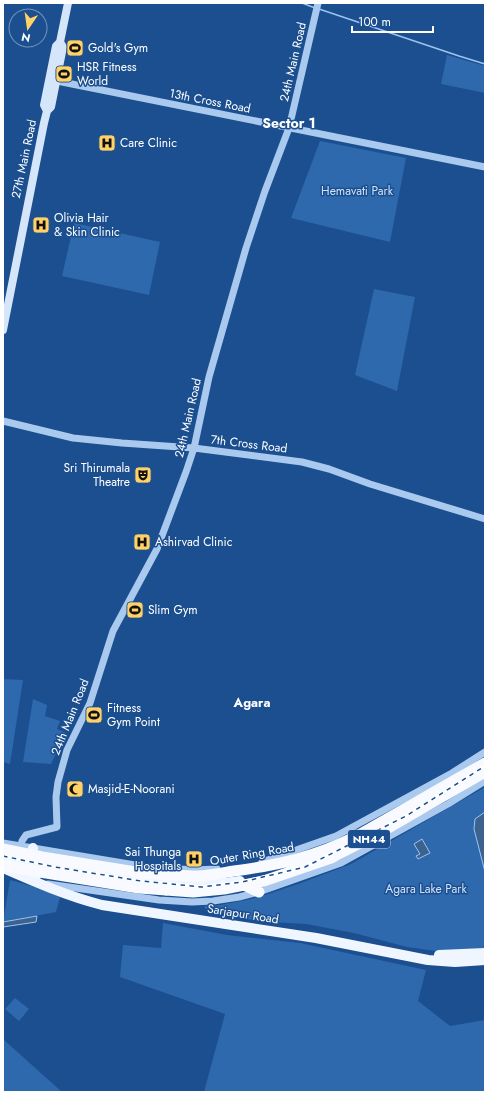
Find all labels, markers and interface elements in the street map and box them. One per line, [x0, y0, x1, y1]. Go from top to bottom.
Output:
north arrow [8, 8, 48, 48]
scale bar [352, 8, 433, 34]
text: 100 m [358, 13, 391, 31]
street label: 24th Main Road [275, 21, 311, 103]
text: N [20, 29, 32, 47]
sports icon: Gold's Gym [65, 38, 85, 58]
place label: Gold's Gym [88, 39, 148, 57]
place label: HSR Fitness World [77, 58, 137, 90]
sports icon: HSR Fitness World [54, 64, 74, 84]
street label: 13th Cross Road [168, 84, 252, 118]
district label: Sector 1 [262, 113, 316, 133]
street label: 27th Main Road [7, 118, 41, 200]
hospital icon: Care Clinic [97, 133, 117, 153]
place label: Care Clinic [120, 134, 177, 152]
park label: Hemavati Park [321, 182, 394, 200]
place label: Olivia Hair & Skin Clinic [54, 209, 120, 241]
hospital icon: Olivia Hair & Skin Clinic [31, 215, 51, 235]
street label: 24th Main Road [170, 377, 206, 459]
street label: 7th Cross Road [210, 430, 288, 458]
place label: Sri Thirumala Theatre [64, 459, 130, 491]
theatre icon: Sri Thirumala Theatre [133, 465, 153, 485]
hospital icon: Ashirvad Clinic [132, 532, 152, 552]
place label: Ashirvad Clinic [155, 533, 233, 551]
sports icon: Slim Gym [125, 600, 145, 620]
place label: Slim Gym [148, 601, 198, 619]
street label: 24th Main Road [46, 676, 94, 758]
district label: Agara [233, 693, 270, 712]
place label: Fitness Gym Point [107, 699, 160, 731]
sports icon: Fitness Gym Point [84, 705, 104, 725]
mosque icon: Masjid-E-Noorani [65, 779, 85, 799]
place label: Masjid-E-Noorani [88, 780, 175, 798]
road number: NH44 [348, 830, 390, 848]
street label: Outer Ring Road [209, 838, 295, 870]
place label: Sai Thunga Hospitals [125, 843, 181, 875]
hospital icon: Sai Thunga Hospitals [184, 849, 204, 869]
park label: Agara Lake Park [385, 880, 467, 898]
street label: Sarjapur Road [206, 899, 280, 929]

